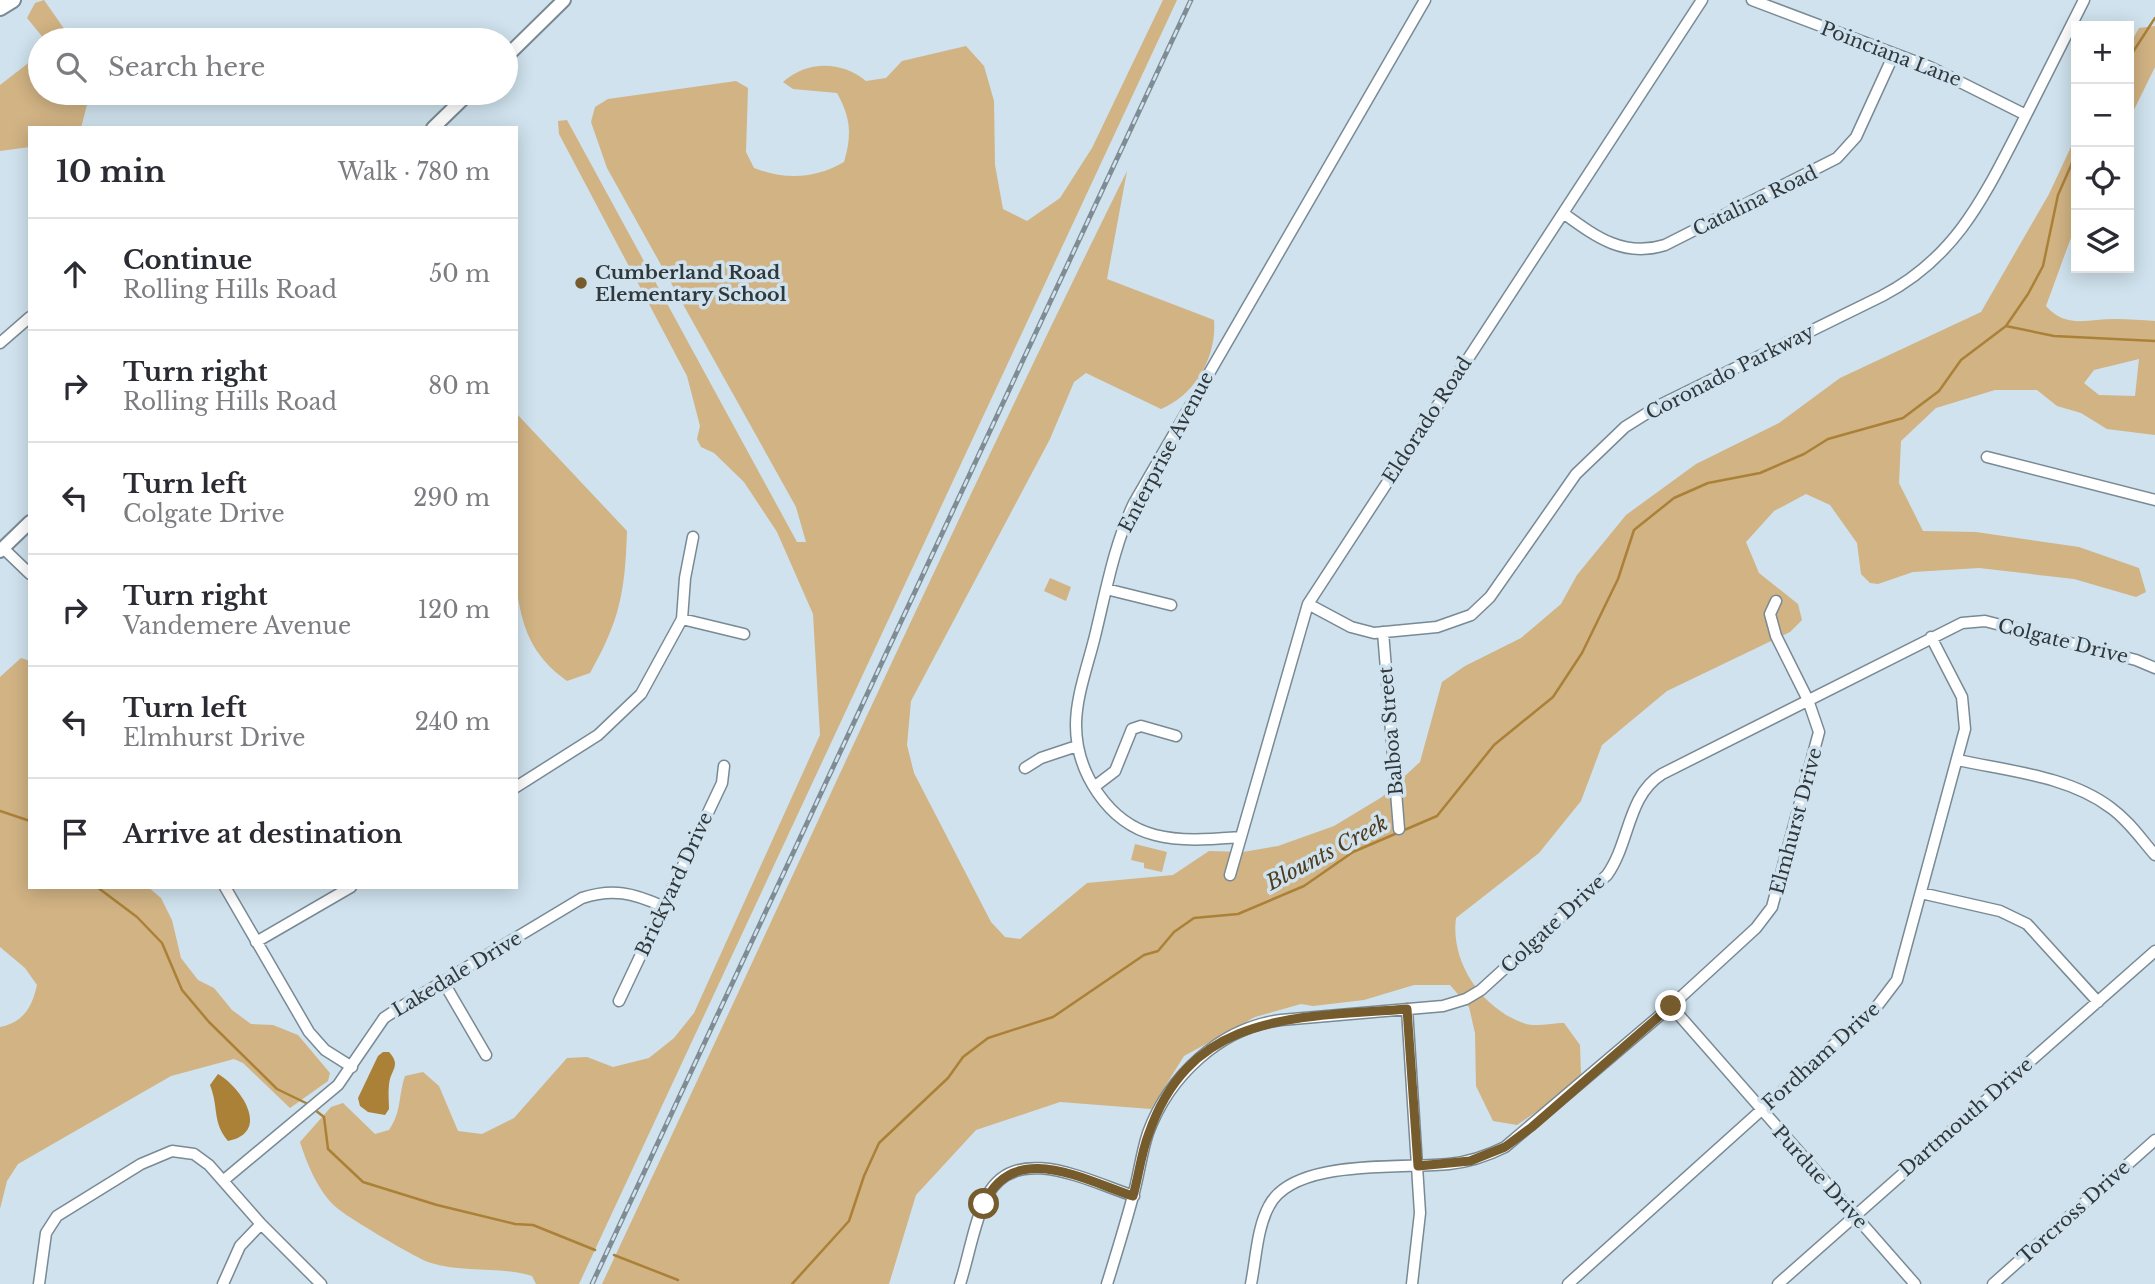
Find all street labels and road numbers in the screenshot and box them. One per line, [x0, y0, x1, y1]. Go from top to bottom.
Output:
street label: Poinciana Lane [1817, 17, 1965, 91]
street label: Catalina Road [1689, 161, 1821, 241]
street label: Coronado Parkway [1642, 320, 1818, 424]
street label: Eldorado Road [1378, 352, 1477, 488]
street label: Enterprise Avenue [1114, 368, 1218, 536]
street label: Colgate Drive [1995, 614, 2131, 668]
street label: Balboa Street [1374, 665, 1408, 796]
street label: Elmhurst Drive [1765, 745, 1827, 897]
street label: Brickyard Drive [631, 808, 717, 960]
street label: Colgate Drive [1496, 870, 1610, 978]
street label: Lakedale Drive [388, 926, 526, 1022]
street label: Fordham Drive [1758, 997, 1884, 1115]
street label: Dartmouth Drive [1895, 1053, 2037, 1181]
street label: Purdue Drive [1768, 1121, 1872, 1233]
street label: Torcross Drive [2013, 1156, 2135, 1268]

